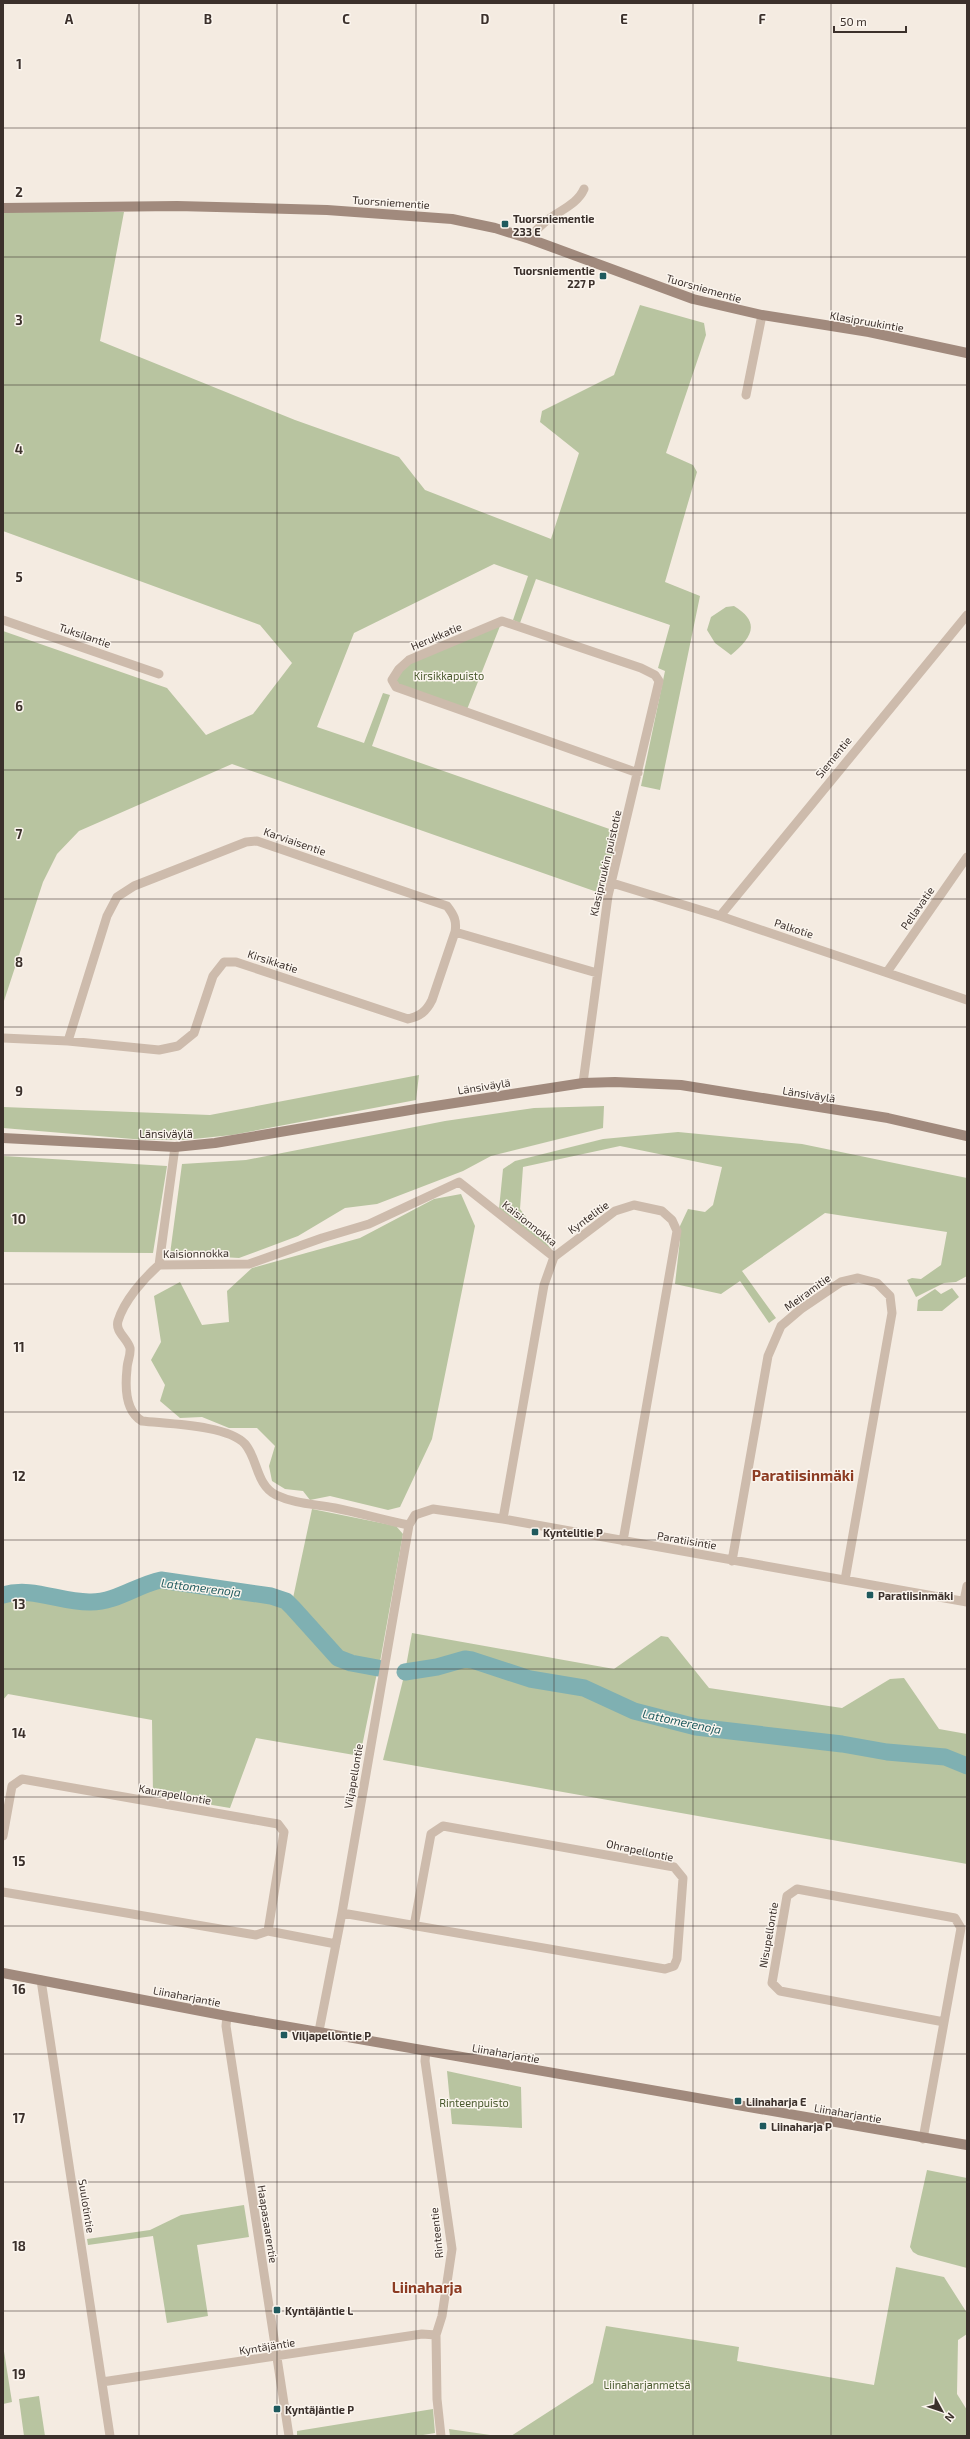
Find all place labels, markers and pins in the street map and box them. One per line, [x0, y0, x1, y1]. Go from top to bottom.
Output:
place label: Tuorsniementie 233 E [513, 212, 594, 238]
marker: Tuorsniementie 233 E [500, 219, 510, 229]
place label: Tuorsniementie 227 P [514, 264, 595, 290]
marker: Tuorsniementie 227 P [598, 271, 608, 281]
place label: Kyntelitie P [543, 1526, 603, 1540]
marker: Kyntelitie P [530, 1527, 540, 1537]
place label: Paratiisinmäki [878, 1589, 953, 1602]
marker: Paratiisinmäki [865, 1590, 875, 1600]
place label: Viljapellontie P [292, 2029, 371, 2043]
marker: Viljapellontie P [279, 2030, 289, 2040]
place label: Liinaharja E [746, 2095, 806, 2109]
marker: Liinaharja E [733, 2096, 743, 2106]
place label: Liinaharja P [771, 2120, 832, 2134]
marker: Liinaharja P [758, 2121, 768, 2131]
place label: Kyntäjäntie L [285, 2304, 353, 2318]
marker: Kyntäjäntie L [272, 2305, 282, 2315]
place label: Kyntäjäntie P [285, 2403, 354, 2417]
marker: Kyntäjäntie P [272, 2404, 282, 2414]

